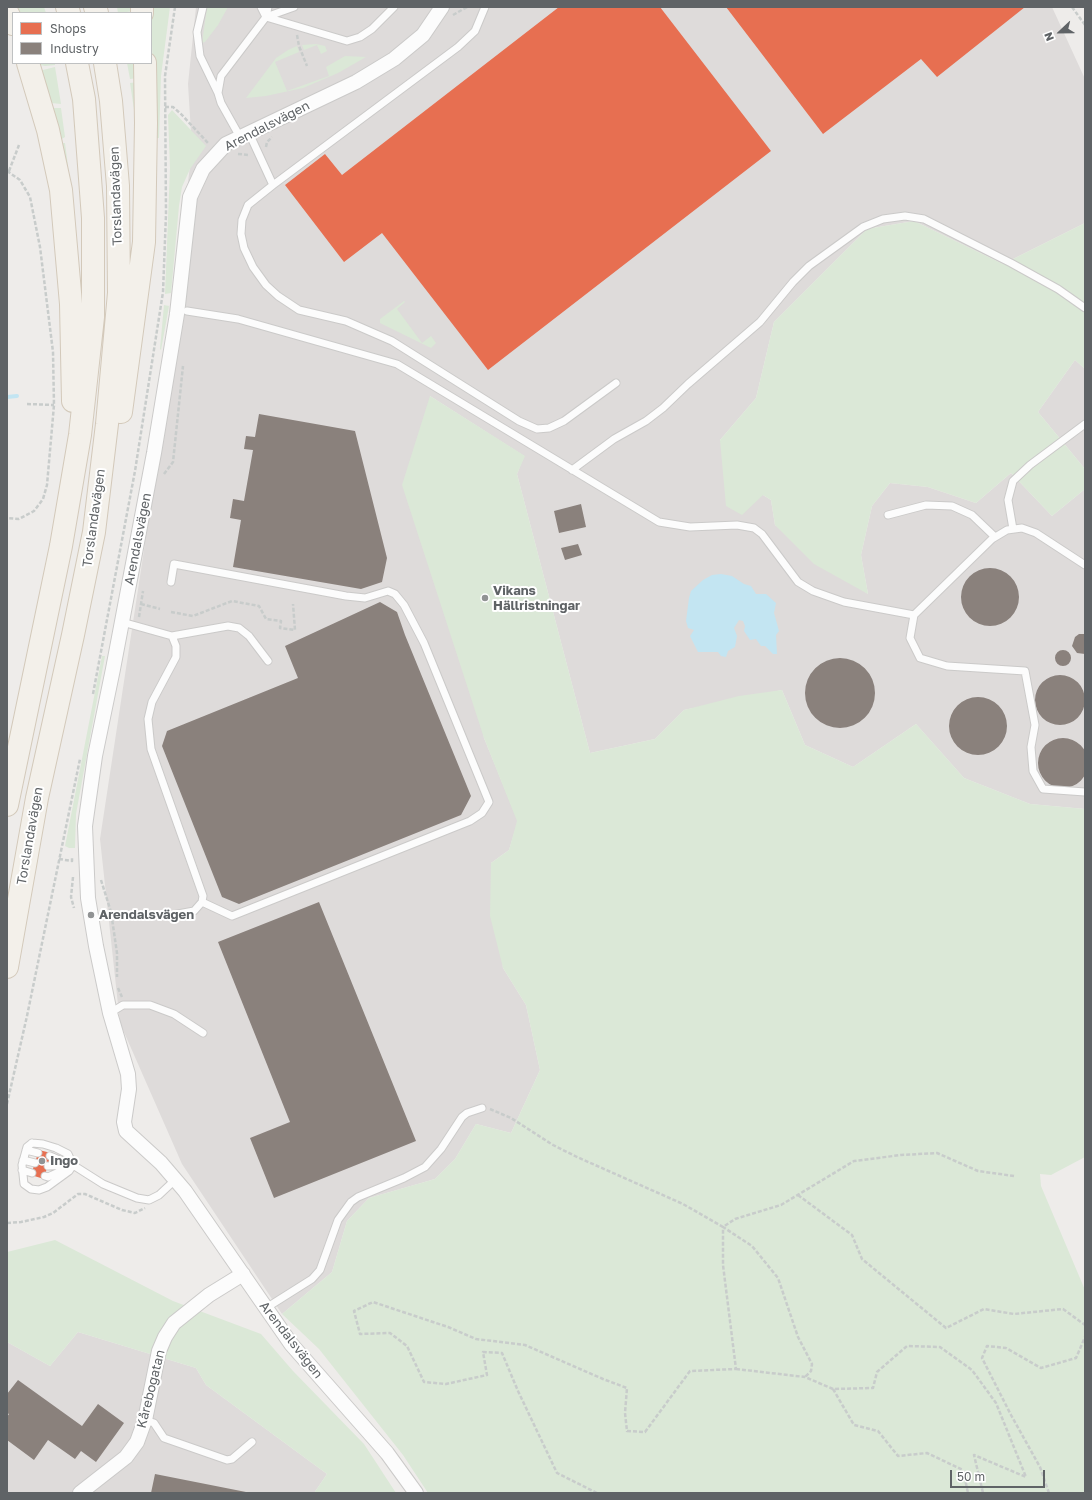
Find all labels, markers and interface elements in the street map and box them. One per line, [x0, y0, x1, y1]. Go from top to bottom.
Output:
legend [12, 12, 152, 64]
north arrow [1040, 12, 1080, 52]
text: Shops [50, 21, 86, 36]
text: N [1041, 30, 1056, 43]
text: Industry [50, 41, 99, 56]
street label: Arendalsvägen [222, 98, 312, 154]
street label: Torslandavägen [106, 146, 126, 246]
street label: Torslandavägen [79, 468, 109, 568]
street label: Arendalsvägen [121, 492, 155, 586]
place label: Vikans Hällristningar [493, 583, 580, 614]
marker: Vikans Hällristningar [480, 593, 490, 603]
street label: Torslandavägen [14, 786, 46, 886]
place label: Arendalsvägen [99, 907, 194, 923]
marker: Arendalsvägen [86, 910, 96, 920]
place label: Ingo [50, 1153, 78, 1169]
marker: Ingo [37, 1156, 47, 1166]
street label: Arendalsvägen [256, 1298, 326, 1382]
street label: Kårebogatan [134, 1348, 168, 1430]
scale bar [952, 1462, 1047, 1488]
text: 50 m [957, 1469, 985, 1484]

